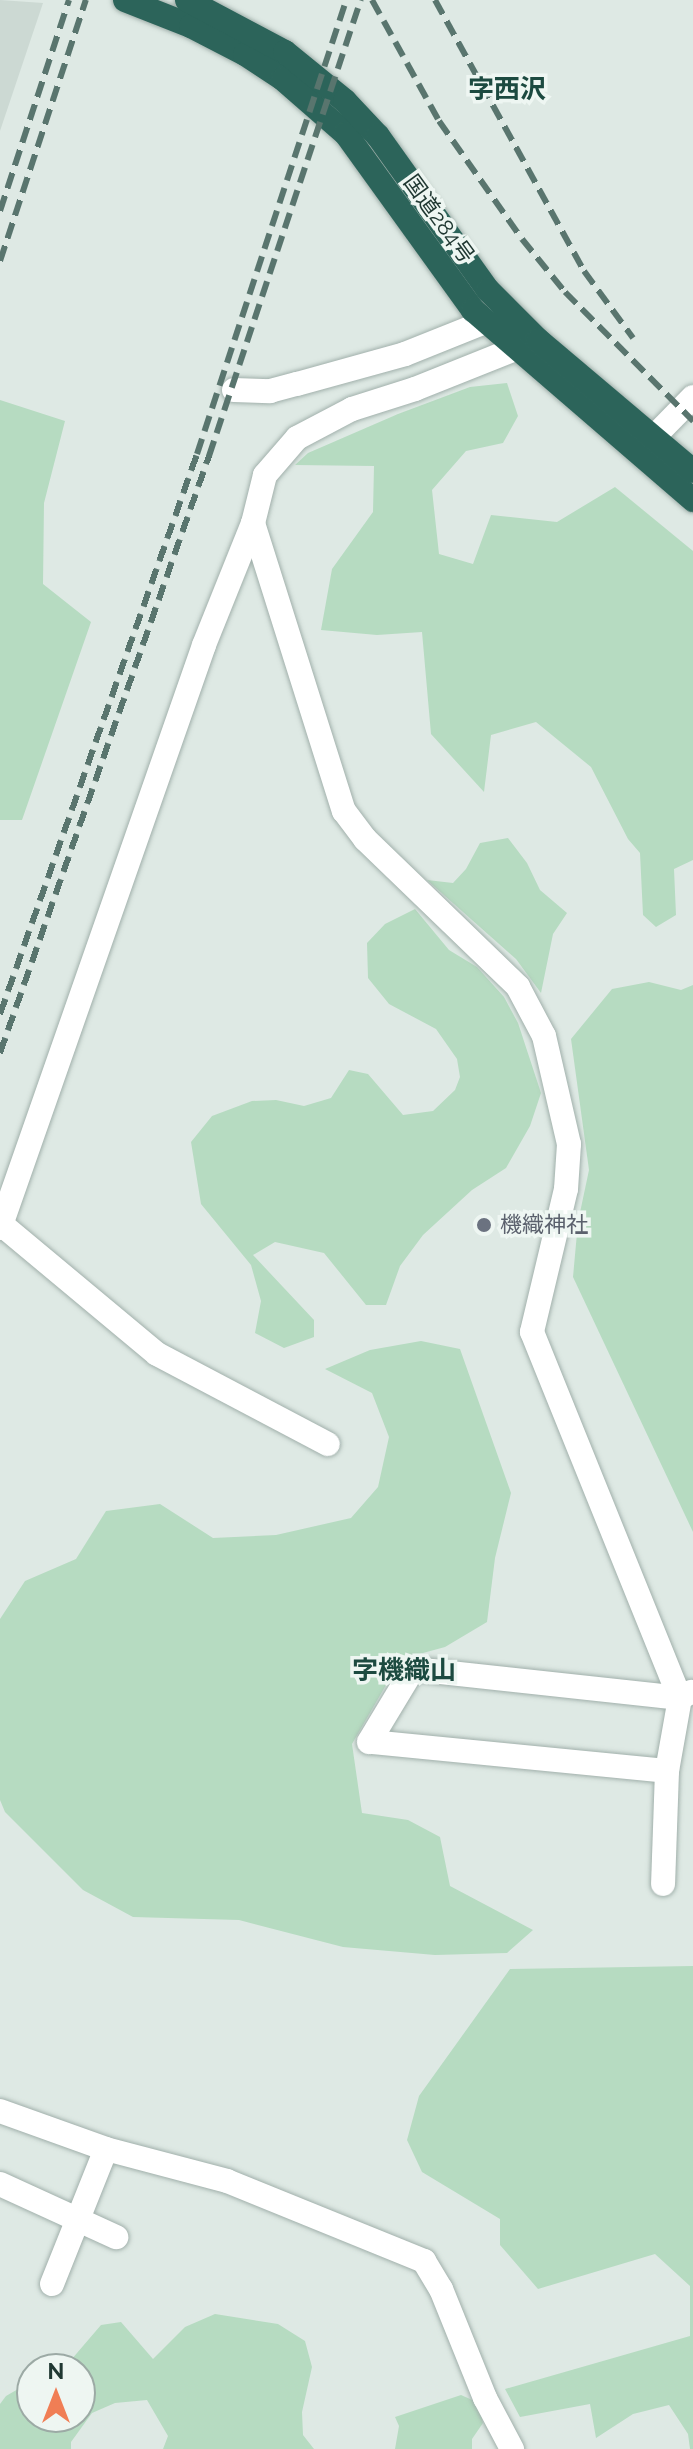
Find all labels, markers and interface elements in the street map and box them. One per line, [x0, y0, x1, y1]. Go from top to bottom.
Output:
district label: 字西沢 [468, 74, 546, 106]
street label: 国道284号 [398, 170, 480, 268]
place label: 機織神社 [500, 1212, 588, 1238]
marker: 機織神社 [475, 1216, 493, 1234]
district label: 字機織山 [352, 1655, 456, 1687]
north arrow [16, 2353, 96, 2433]
text: N [48, 2358, 64, 2384]

